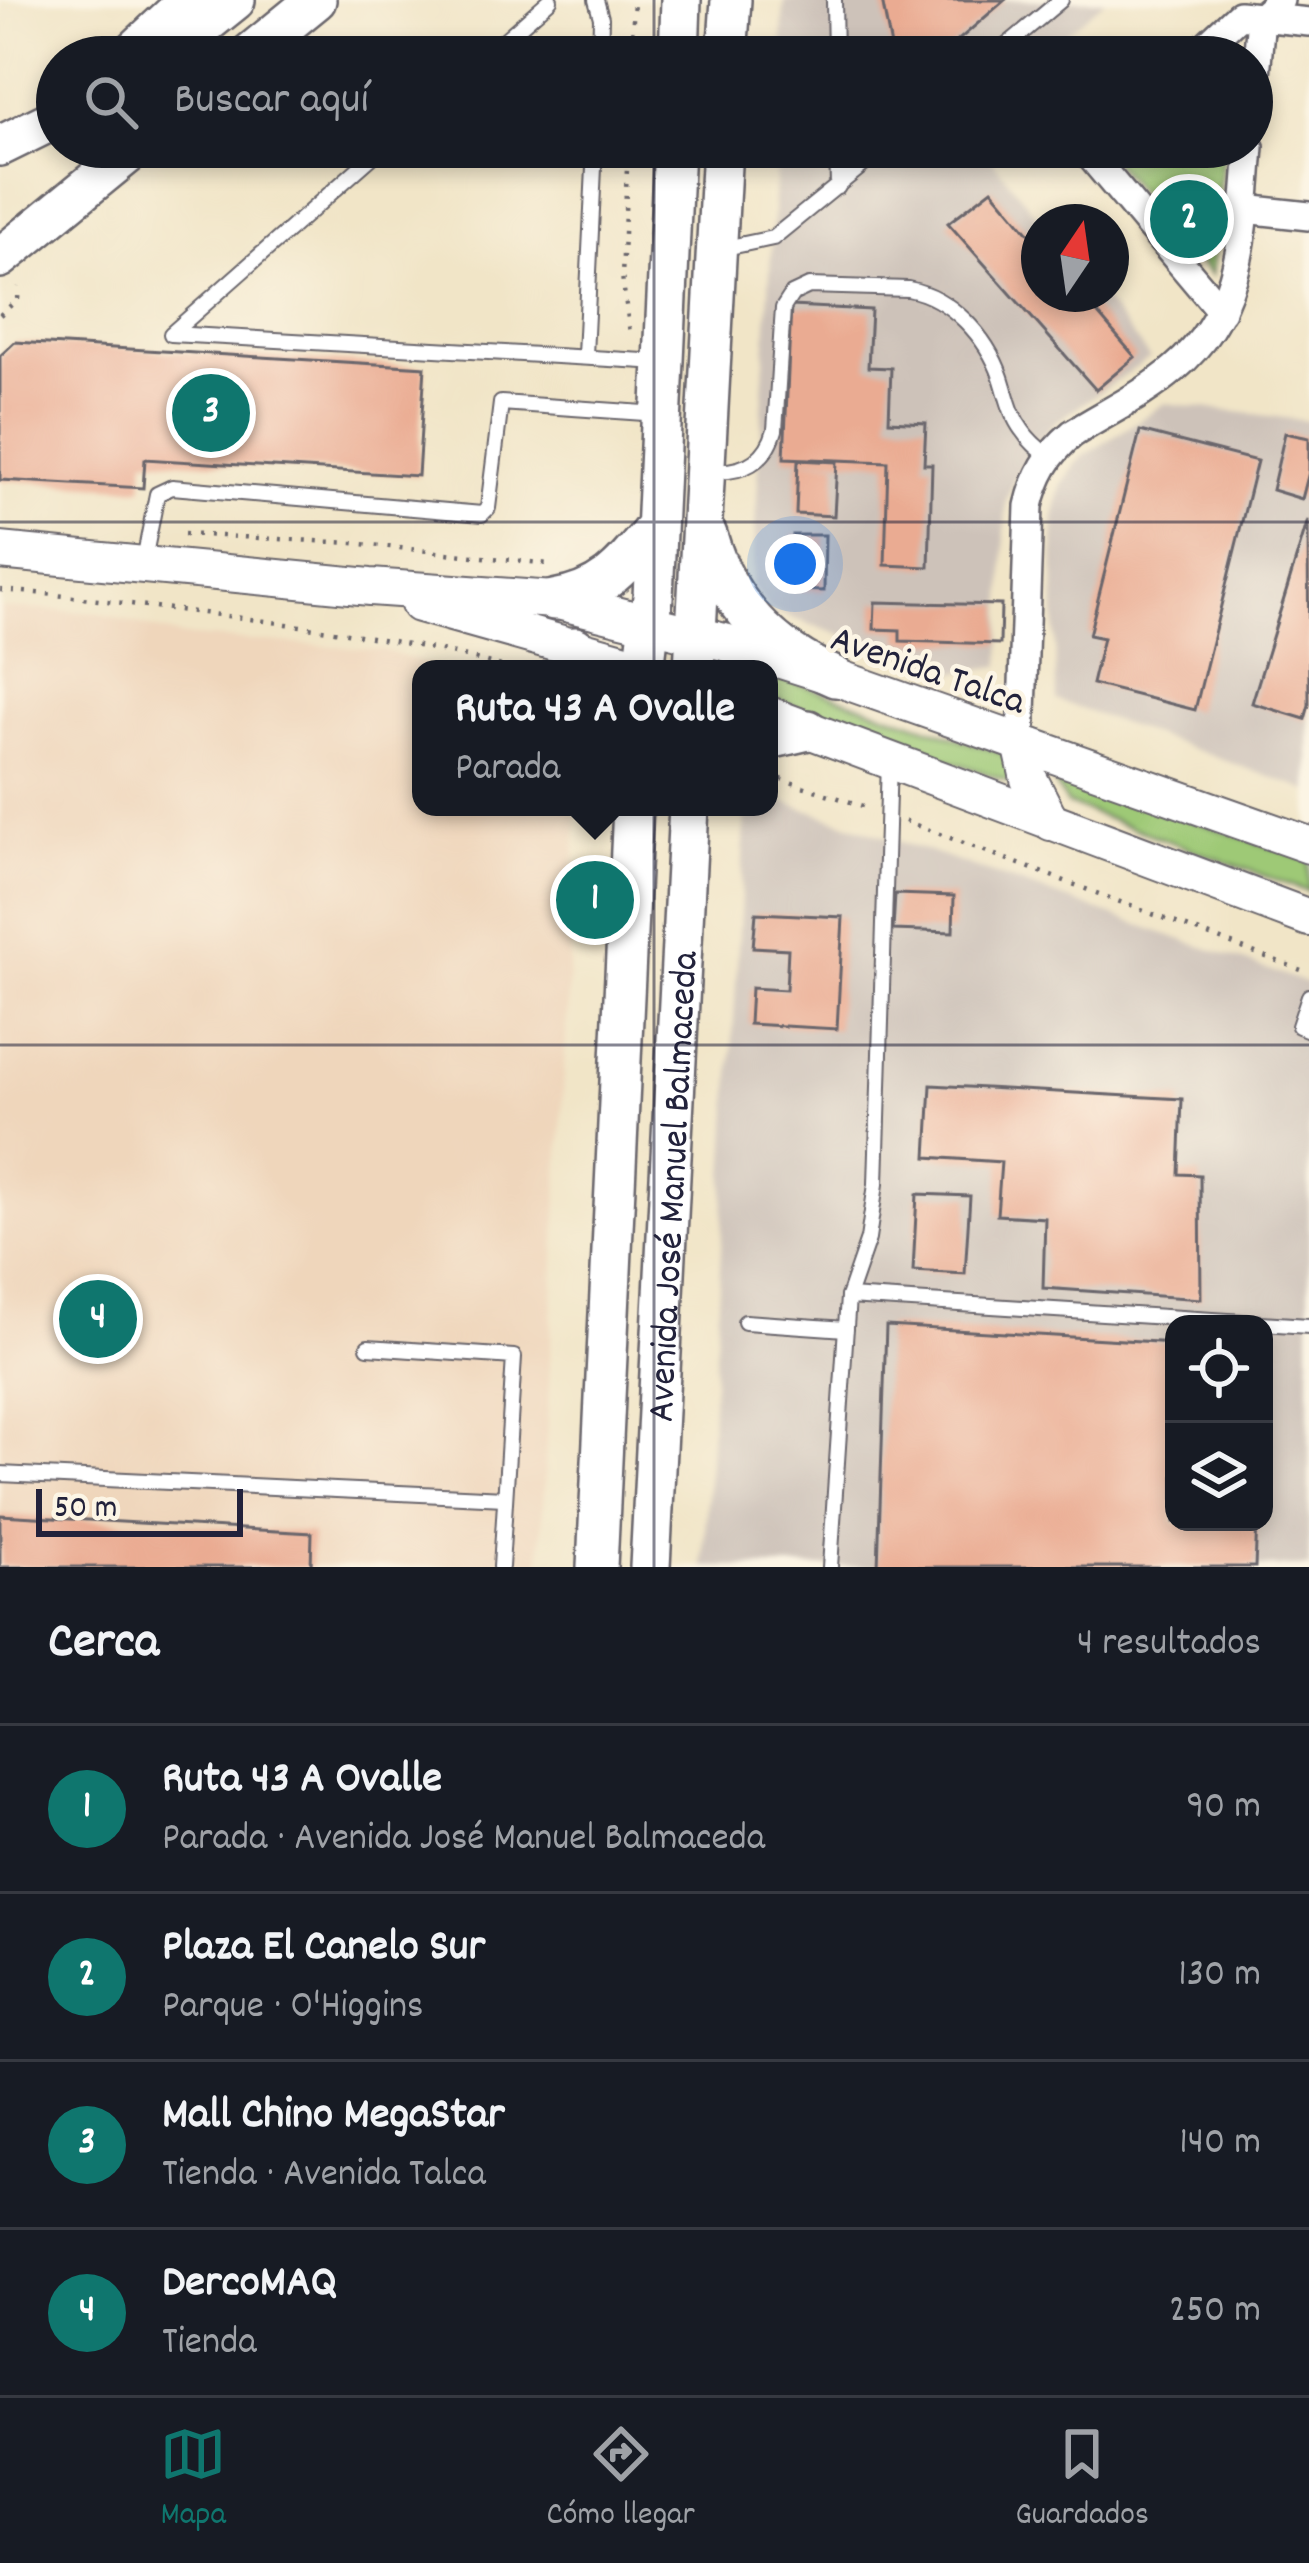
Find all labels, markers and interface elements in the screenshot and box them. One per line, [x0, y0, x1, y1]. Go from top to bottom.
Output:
search box [36, 36, 1273, 168]
icon: search [78, 69, 144, 135]
text: Buscar aquí [174, 70, 369, 134]
pin: 2 [1150, 174, 1228, 264]
north arrow [1021, 204, 1129, 312]
pin: 3 [172, 368, 250, 458]
your location [765, 534, 825, 594]
street label: Avenida Talca [822, 614, 1032, 732]
popup [412, 660, 778, 816]
text: Ruta 43 A Ovalle [455, 679, 735, 743]
text: Parada [455, 743, 560, 798]
pin: 1 [556, 855, 634, 945]
street label: Avenida José Manuel Balmaceda [636, 949, 716, 1424]
pin: 4 [59, 1274, 137, 1364]
map controls [1165, 1315, 1273, 1531]
button: locate [1165, 1315, 1273, 1423]
button: layers [1165, 1423, 1273, 1531]
scale bar [36, 1483, 243, 1536]
text: 50 m [54, 1486, 118, 1533]
text: Cerca [48, 1609, 159, 1681]
text: 4 resultados [1077, 1618, 1261, 1673]
text: Ruta 43 A Ovalle [162, 1749, 442, 1813]
text: 1 [83, 1781, 91, 1836]
text: 90 m [1186, 1781, 1261, 1836]
text: Parada · Avenida José Manuel Balmaceda [162, 1813, 765, 1868]
text: Plaza El Canelo Sur [162, 1917, 485, 1981]
text: 2 [78, 1949, 96, 2004]
text: 130 m [1178, 1949, 1261, 2004]
text: Parque · O'Higgins [162, 1981, 424, 2036]
text: Mall Chino MegaStar [162, 2085, 505, 2149]
text: 3 [78, 2117, 96, 2172]
text: 140 m [1179, 2117, 1261, 2172]
text: Tienda · Avenida Talca [162, 2149, 486, 2204]
text: DercoMAQ [162, 2253, 337, 2317]
text: 4 [79, 2285, 95, 2340]
text: 250 m [1169, 2285, 1261, 2340]
text: Tienda [162, 2317, 257, 2372]
tab: Mapa [160, 2421, 226, 2540]
tab: Cómo llegar [547, 2421, 695, 2540]
tab: Guardados [1015, 2421, 1149, 2540]

